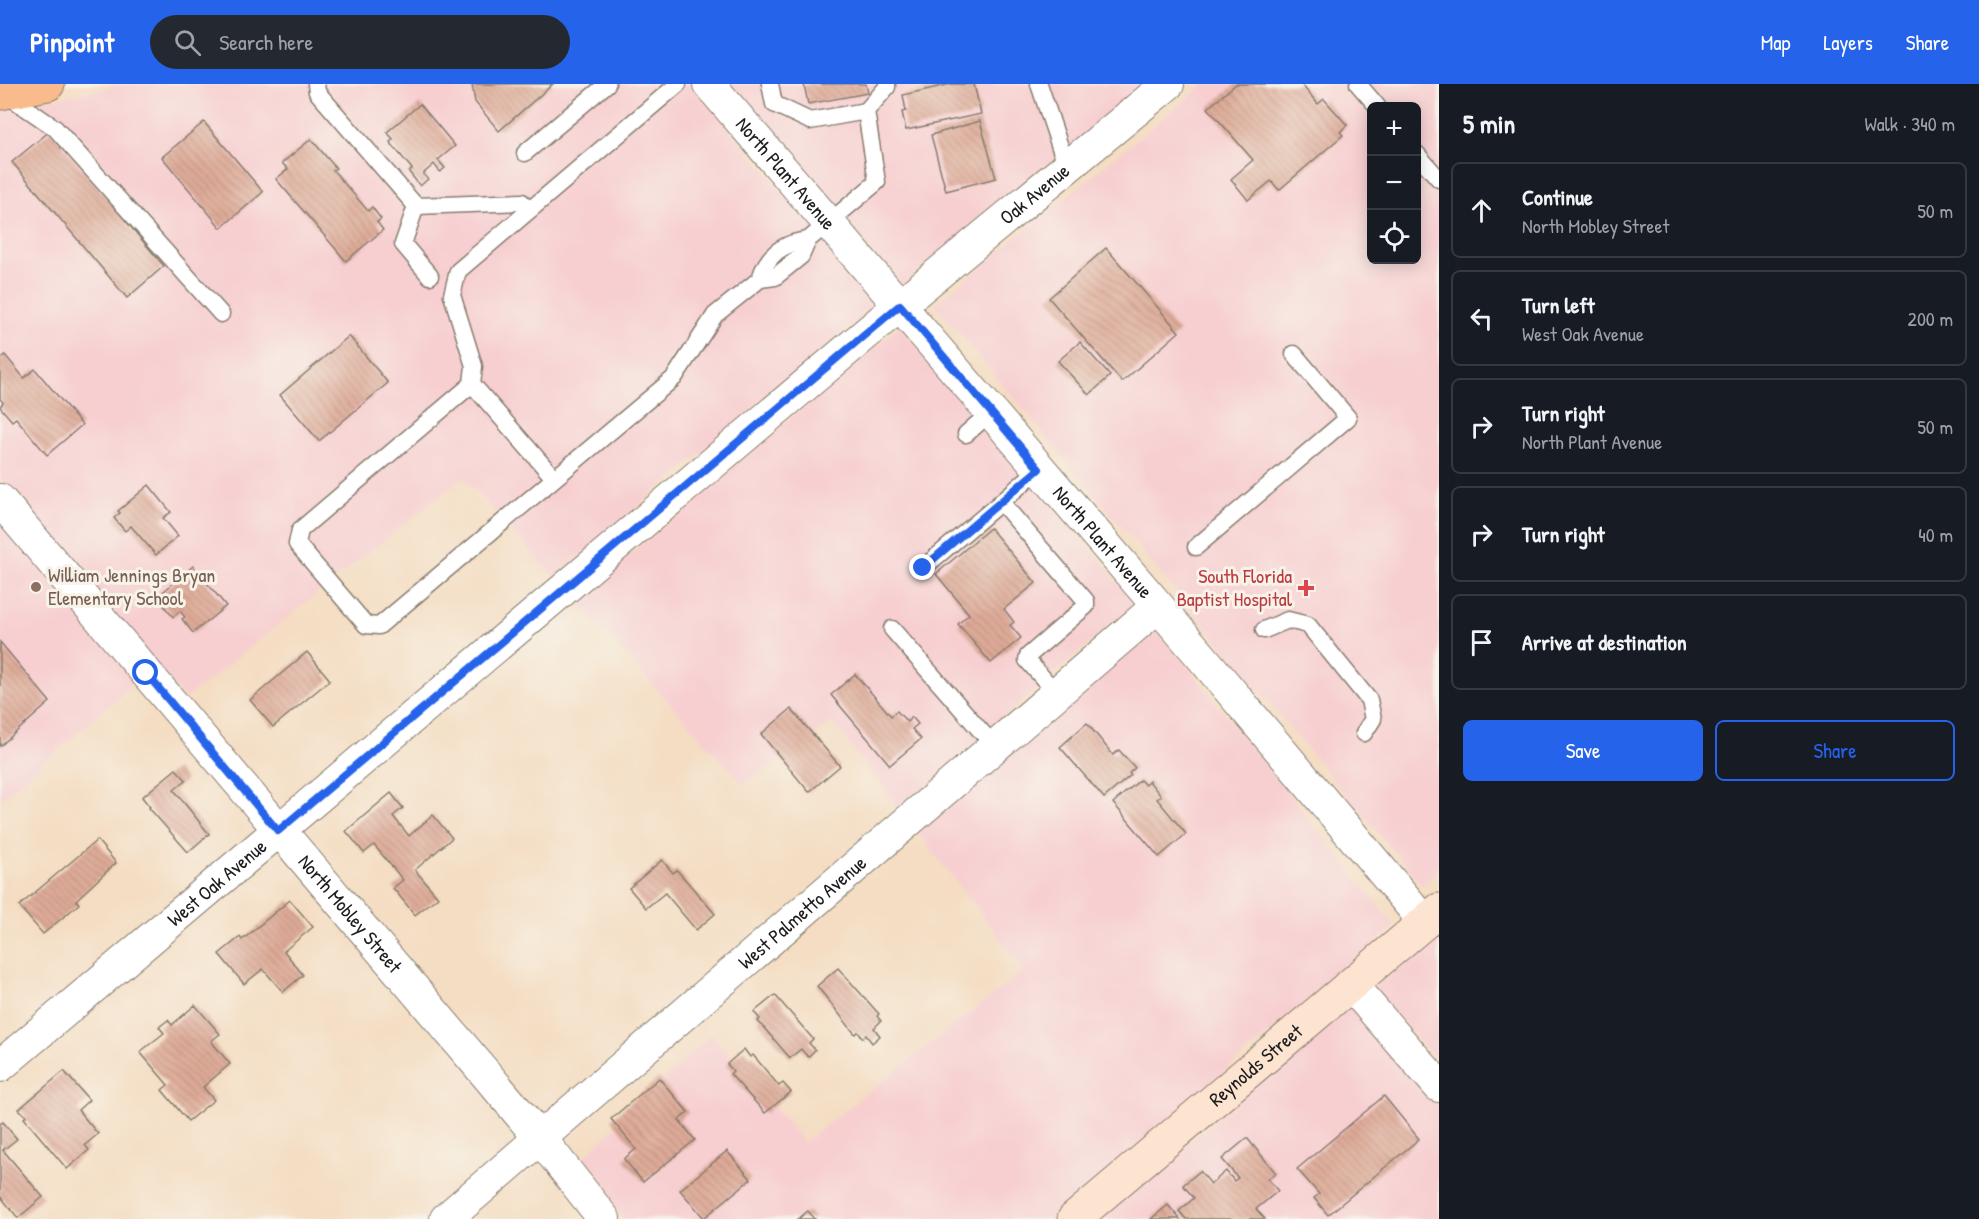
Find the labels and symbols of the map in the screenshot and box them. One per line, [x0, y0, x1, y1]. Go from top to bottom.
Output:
street label: North Plant Avenue [730, 111, 842, 235]
street label: Oak Avenue [994, 157, 1075, 230]
street label: North Plant Avenue [1047, 480, 1159, 604]
route end [909, 554, 935, 580]
place label: William Jennings Bryan Elementary School [48, 561, 215, 611]
place label: South Florida Baptist Hospital [1177, 562, 1293, 612]
marker: South Florida Baptist Hospital [1297, 579, 1315, 597]
marker: William Jennings Bryan Elementary School [29, 580, 43, 594]
route start [132, 659, 158, 685]
street label: West Oak Avenue [161, 832, 272, 932]
street label: North Mobley Street [293, 848, 409, 979]
street label: West Palmetto Avenue [732, 849, 872, 975]
street label: Reynolds Street [1203, 1017, 1309, 1112]

